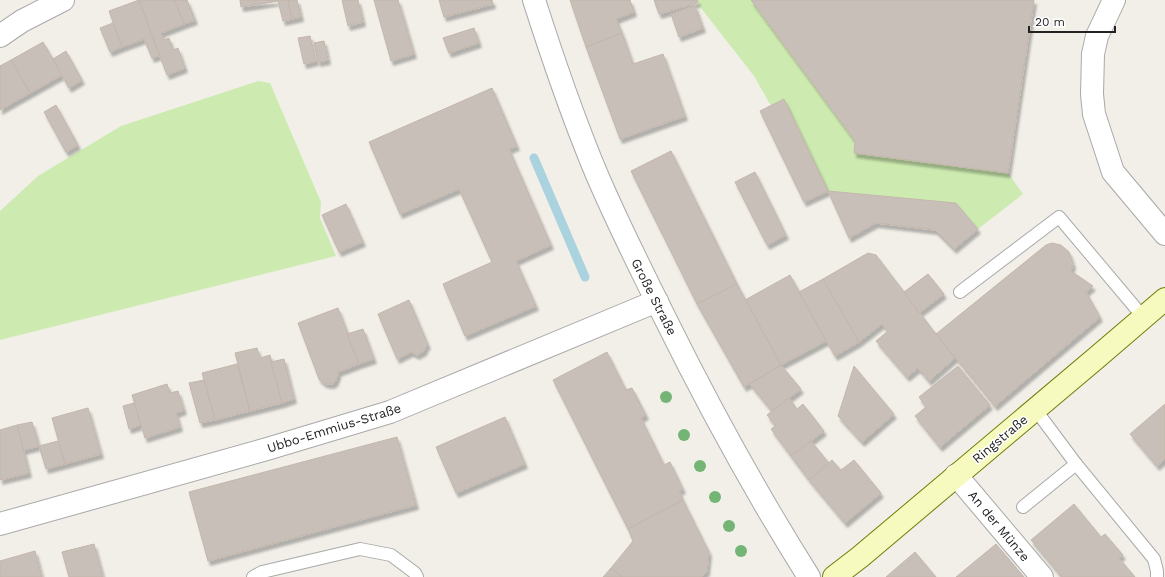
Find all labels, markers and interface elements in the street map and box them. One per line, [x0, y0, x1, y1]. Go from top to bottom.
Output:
scale bar [1029, 8, 1115, 34]
text: 20 m [1035, 15, 1065, 29]
street label: Große Straße [628, 256, 680, 338]
street label: Ubbo-Emmius-Straße [265, 400, 403, 456]
street label: Ringstraße [969, 412, 1031, 466]
street label: An der Münze [965, 488, 1033, 564]

